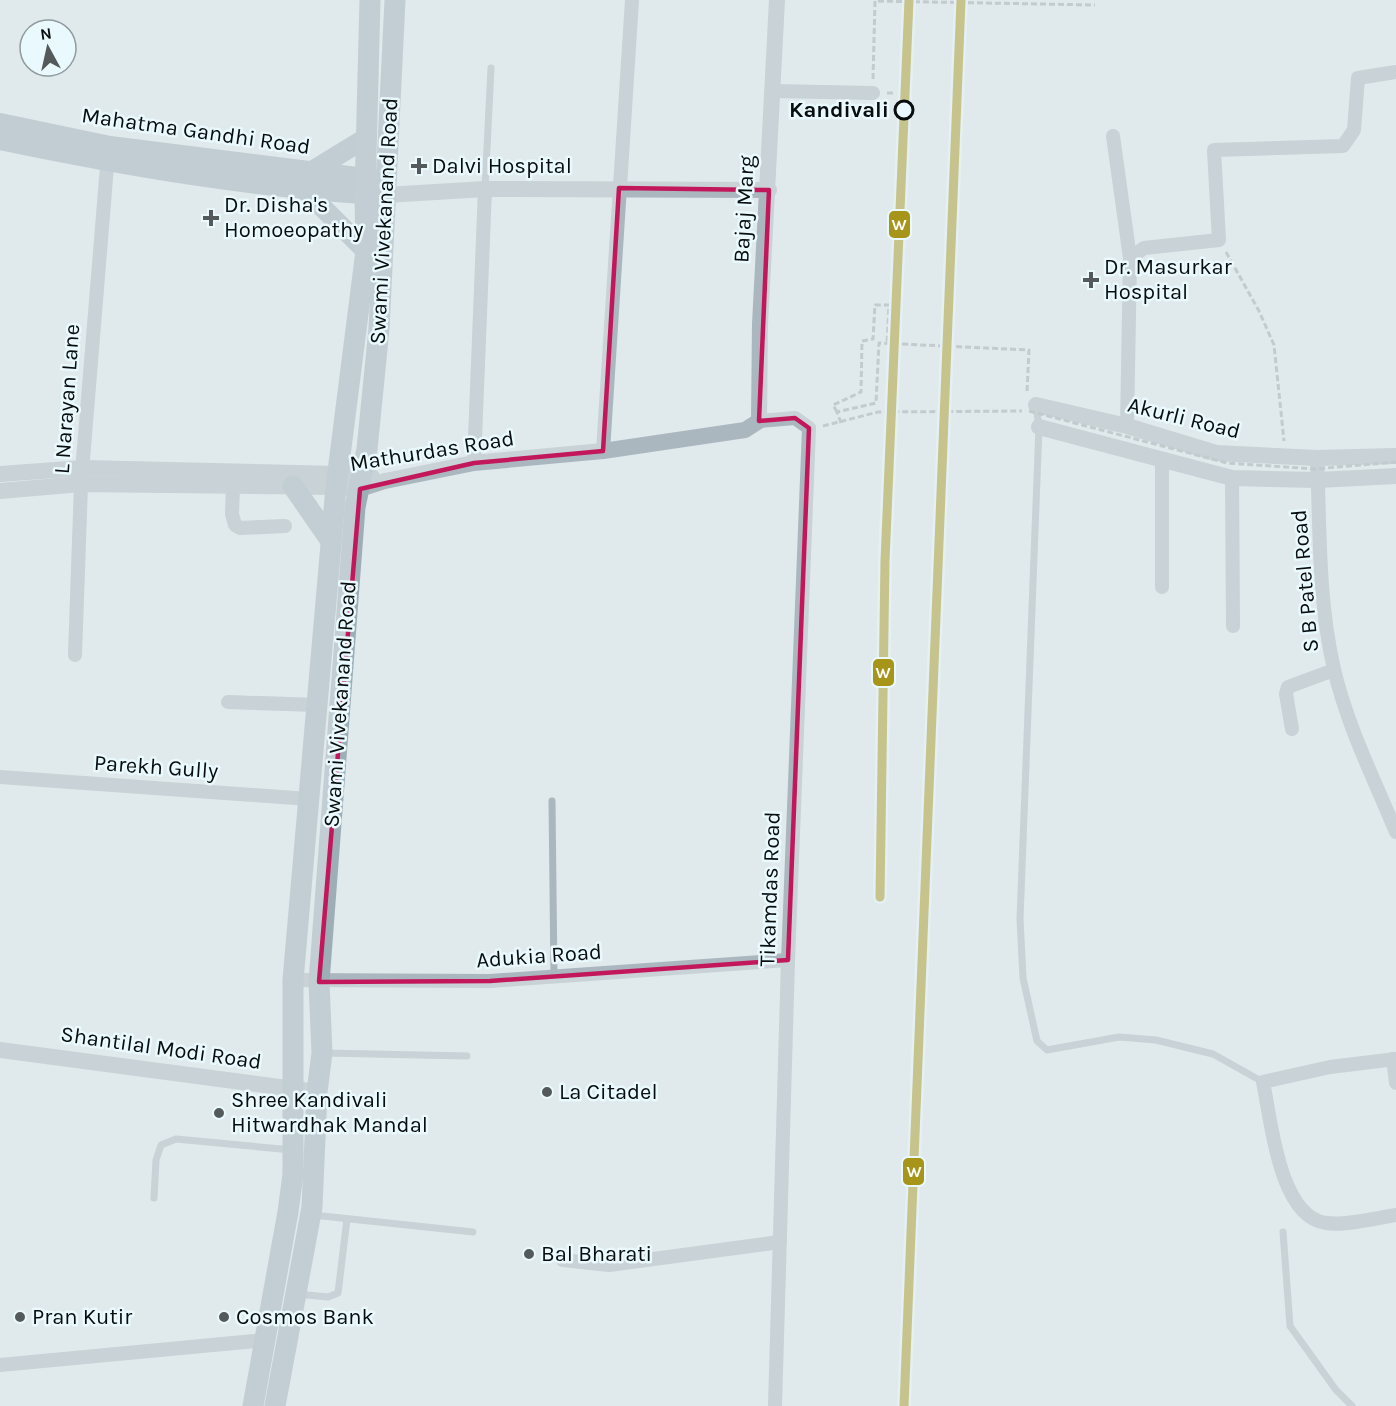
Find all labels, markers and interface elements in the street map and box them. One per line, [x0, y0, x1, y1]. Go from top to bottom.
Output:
north arrow [18, 18, 78, 78]
text: N [39, 23, 53, 44]
street label: Swami Vivekanand Road [365, 97, 403, 345]
place label: Kandivali [789, 97, 889, 123]
marker: Kandivali [894, 100, 914, 120]
street label: Mahatma Gandhi Road [80, 102, 312, 160]
place label: Dalvi Hospital [432, 153, 572, 179]
street label: Bajaj Marg [728, 154, 760, 263]
marker: Dalvi Hospital [410, 157, 428, 175]
place label: Dr. Disha's Homoeopathy [224, 192, 363, 243]
marker: Dr. Disha's Homoeopathy [202, 209, 220, 227]
line badge: W [888, 210, 911, 239]
text: W [891, 215, 907, 234]
place label: Dr. Masurkar Hospital [1104, 254, 1232, 305]
marker: Dr. Masurkar Hospital [1082, 271, 1100, 289]
street label: L Narayan Lane [49, 323, 85, 475]
street label: Akurli Road [1125, 391, 1243, 445]
street label: Mathurdas Road [348, 425, 516, 477]
street label: S B Patel Road [1286, 508, 1324, 654]
street label: Swami Vivekanand Road [318, 580, 362, 828]
line badge: W [872, 658, 895, 687]
text: W [875, 663, 891, 682]
street label: Parekh Gully [93, 750, 219, 784]
street label: Tikamdas Road [754, 811, 786, 967]
street label: Adukia Road [475, 939, 603, 973]
street label: Shantilal Modi Road [59, 1021, 263, 1075]
place label: La Citadel [559, 1079, 658, 1105]
marker: La Citadel [540, 1085, 554, 1099]
place label: Shree Kandivali Hitwardhak Mandal [231, 1087, 428, 1138]
marker: Shree Kandivali Hitwardhak Mandal [212, 1106, 226, 1120]
line badge: W [902, 1157, 925, 1186]
text: W [906, 1162, 922, 1181]
place label: Bal Bharati [541, 1241, 652, 1267]
marker: Bal Bharati [522, 1247, 536, 1261]
place label: Pran Kutir [32, 1304, 132, 1330]
place label: Cosmos Bank [236, 1304, 374, 1330]
marker: Pran Kutir [13, 1310, 27, 1324]
marker: Cosmos Bank [217, 1310, 231, 1324]

